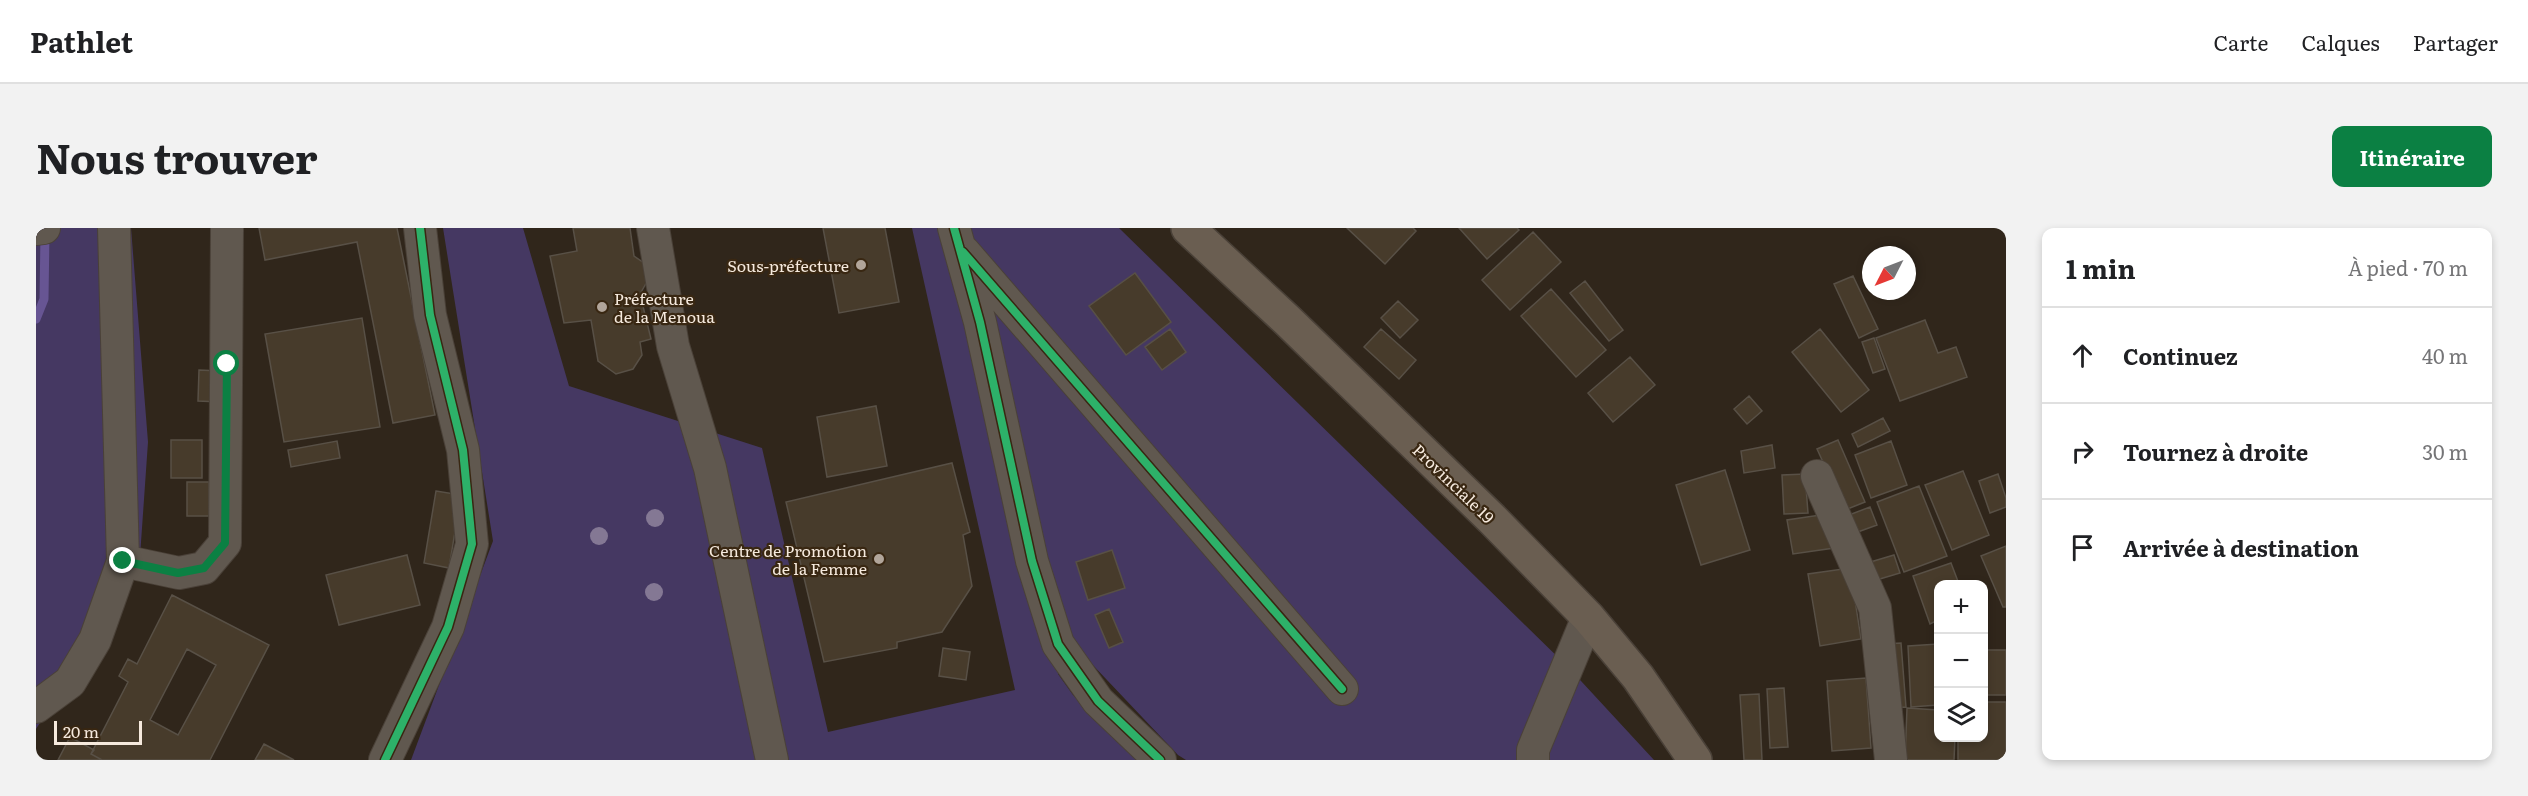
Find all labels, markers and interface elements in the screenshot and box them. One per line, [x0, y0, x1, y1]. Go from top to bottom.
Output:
text: Pathlet [30, 20, 133, 62]
text: Carte [2214, 26, 2268, 57]
text: Calques [2301, 26, 2380, 57]
text: Partager [2413, 26, 2498, 57]
text: Nous trouver [36, 125, 318, 187]
button: Itinéraire [2332, 126, 2492, 187]
north arrow [1862, 246, 1916, 300]
text: 1 min [2066, 248, 2135, 287]
text: À pied · 70 m [2348, 252, 2468, 282]
place label: Sous-préfecture [727, 253, 849, 277]
marker: Sous-préfecture [854, 258, 868, 272]
place label: Préfecture de la Menoua [614, 286, 715, 328]
marker: Préfecture de la Menoua [595, 300, 609, 314]
icon: ahead [2066, 339, 2099, 372]
text: Continuez [2123, 339, 2238, 372]
text: 40 m [2422, 340, 2468, 370]
route start [213, 350, 239, 376]
icon: right [2066, 435, 2099, 468]
text: Tournez à droite [2123, 435, 2308, 468]
text: 30 m [2422, 436, 2468, 466]
street label: Provinciale 19 [1408, 438, 1500, 528]
icon: arrive [2066, 531, 2099, 564]
text: Arrivée à destination [2123, 531, 2359, 564]
place label: Centre de Promotion de la Femme [709, 538, 867, 580]
route end [109, 547, 135, 573]
marker: Centre de Promotion de la Femme [872, 552, 886, 566]
map controls [1934, 580, 1988, 742]
button: + [1934, 580, 1988, 634]
button: − [1934, 634, 1988, 688]
button: layers [1934, 688, 1988, 742]
scale bar [54, 718, 142, 746]
text: 20 m [63, 719, 99, 743]

